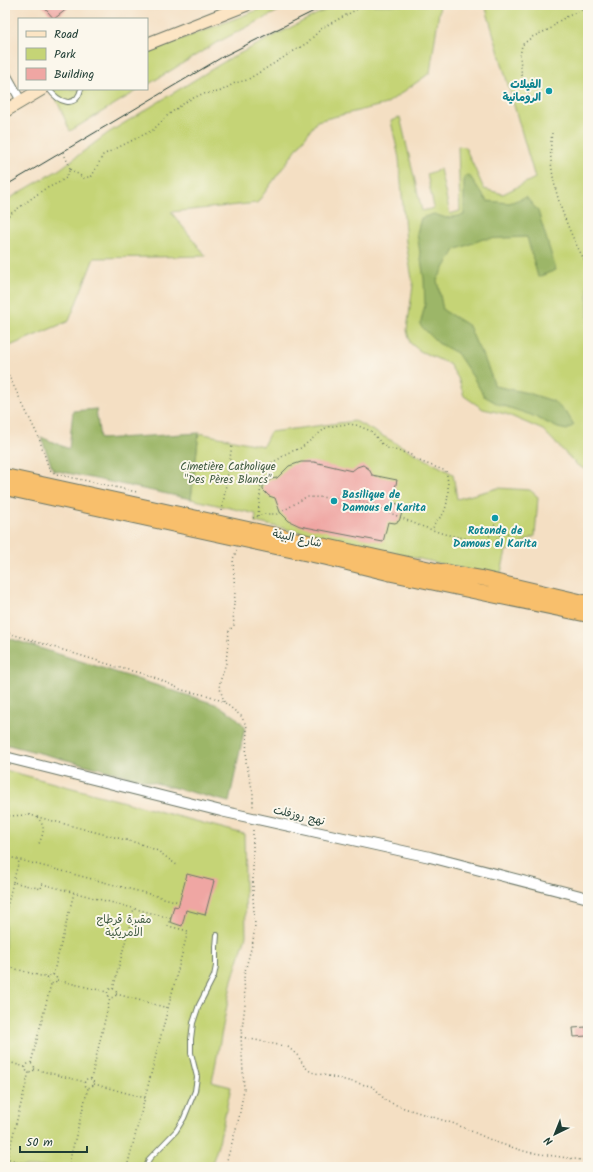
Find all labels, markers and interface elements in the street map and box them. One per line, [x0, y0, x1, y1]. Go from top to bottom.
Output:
legend [18, 18, 148, 90]
text: Road [54, 25, 79, 44]
text: Park [54, 45, 76, 64]
text: Building [54, 65, 94, 84]
place label: الفيلات الرومانية [502, 76, 541, 107]
marker: الفيلات الرومانية [544, 86, 554, 96]
park label: Cimetière Catholique "Des Pères Blancs" [180, 458, 276, 489]
place label: Basilique de Damous el Karita [342, 486, 426, 517]
marker: Basilique de Damous el Karita [329, 496, 339, 506]
marker: Rotonde de Damous el Karita [490, 513, 500, 523]
place label: Rotonde de Damous el Karita [453, 522, 537, 553]
street label: شارع البيئة [271, 525, 323, 553]
street label: نهج روزفلت [271, 801, 327, 831]
park label: مقبرة قرطاج الأمريكية [97, 911, 151, 942]
north arrow [535, 1114, 575, 1154]
scale bar [20, 1128, 87, 1154]
text: N [540, 1132, 558, 1150]
text: 50 m [26, 1133, 53, 1152]

